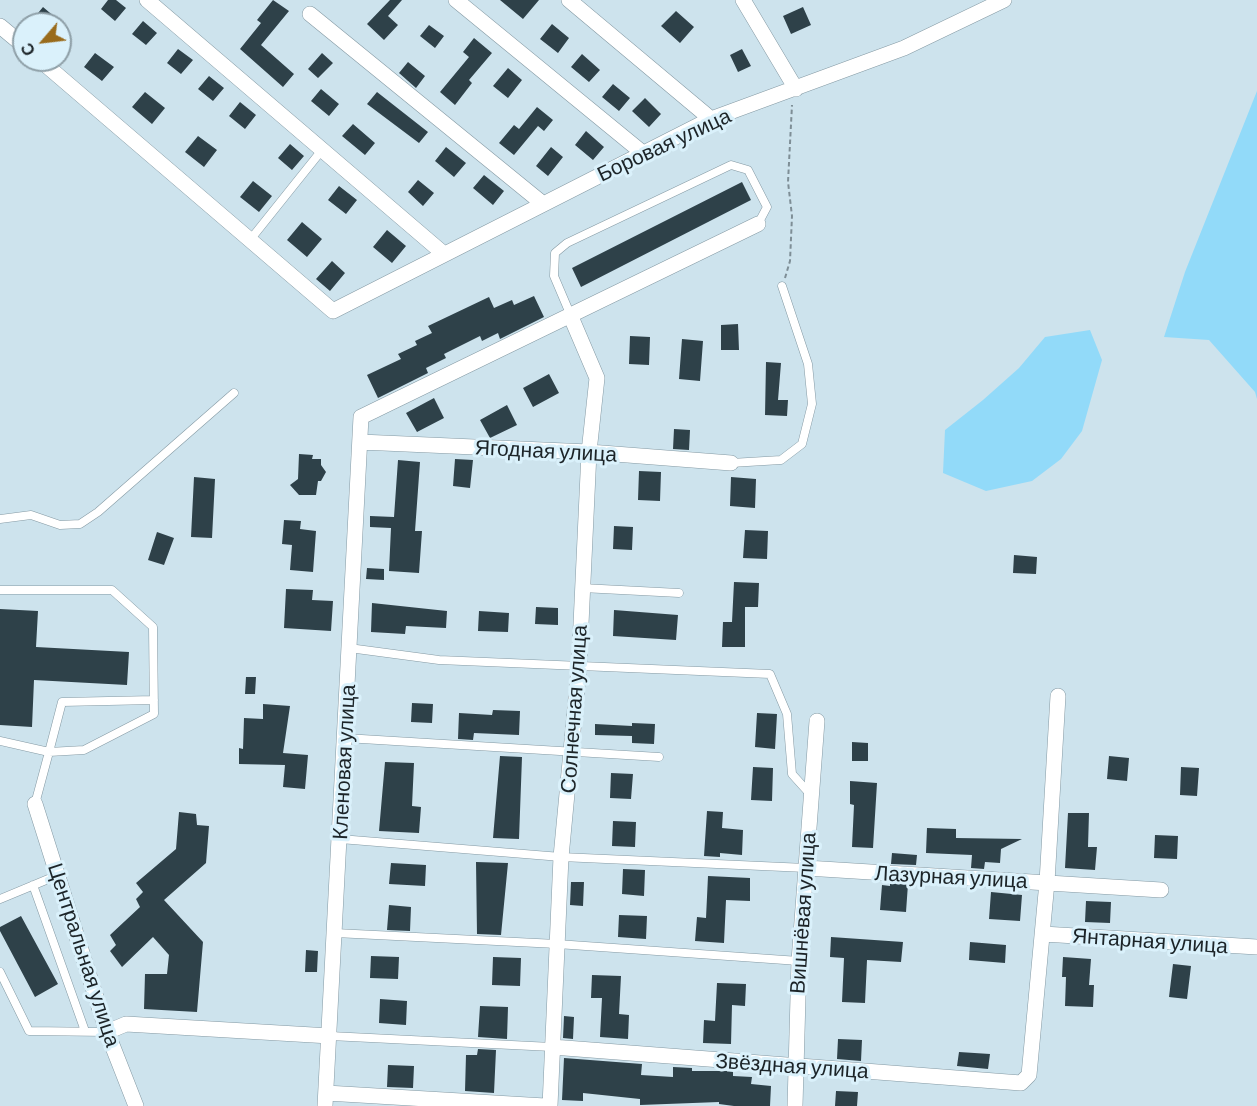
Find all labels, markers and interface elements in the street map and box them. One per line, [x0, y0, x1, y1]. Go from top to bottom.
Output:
north arrow [12, 12, 72, 72]
text: С [16, 40, 39, 59]
street label: Боровая улица [593, 103, 735, 187]
street label: Ягодная улица [474, 435, 618, 467]
street label: Солнечная улица [556, 624, 592, 794]
street label: Кленовая улица [327, 684, 361, 840]
street label: Вишнёвая улица [785, 831, 821, 995]
street label: Центральная улица [42, 860, 126, 1050]
street label: Лазурная улица [874, 860, 1028, 894]
street label: Янтарная улица [1071, 923, 1229, 959]
street label: Звёздная улица [715, 1048, 869, 1084]

